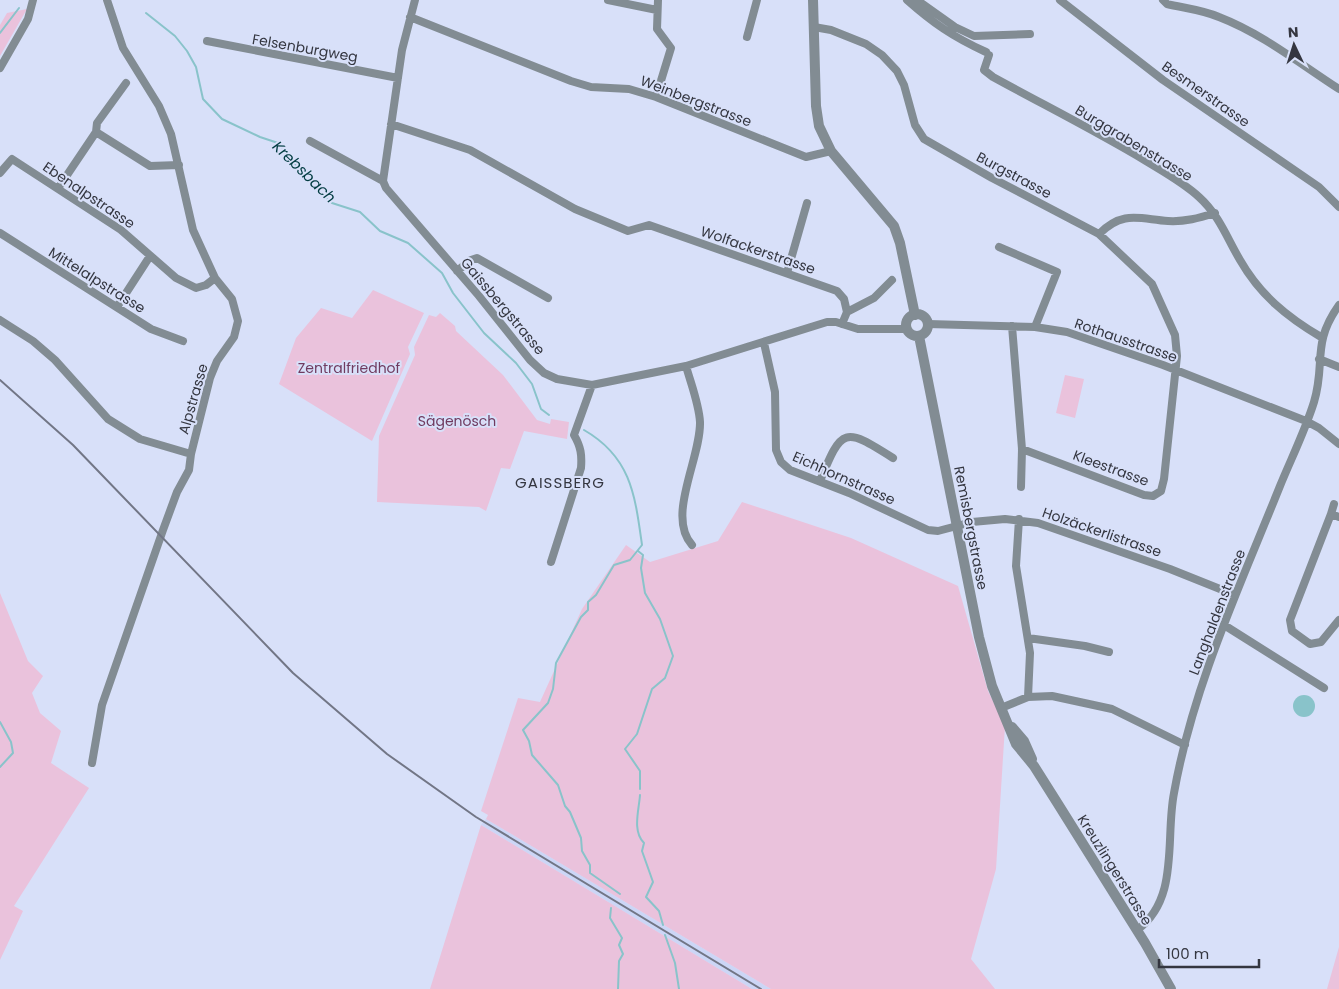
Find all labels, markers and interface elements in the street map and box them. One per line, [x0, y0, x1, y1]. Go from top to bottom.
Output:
north arrow [1269, 20, 1319, 70]
text: N [1287, 22, 1299, 42]
street label: Felsenburgweg [251, 29, 359, 67]
street label: Besmerstrasse [1158, 56, 1254, 132]
street label: Weinbergstrasse [637, 71, 755, 132]
street label: Burggrabenstrasse [1071, 100, 1197, 186]
water label: Krebsbach [268, 136, 341, 207]
street label: Burgstrasse [973, 147, 1055, 203]
street label: Ebenalpstrasse [39, 157, 139, 233]
street label: Wolfackerstrasse [698, 221, 818, 279]
street label: Mittelalpstrasse [45, 242, 149, 318]
street label: Gaissbergstrasse [456, 253, 550, 359]
street label: Rothausstrasse [1072, 313, 1180, 367]
park label: Zentralfriedhof [298, 358, 401, 378]
street label: Alpstrasse [173, 361, 213, 437]
park label: Sägenösch [418, 411, 496, 431]
street label: Kleestrasse [1070, 445, 1152, 491]
street label: Eichhornstrasse [789, 446, 899, 510]
street label: Remisbergstrasse [949, 464, 993, 592]
district label: GAISSBERG [515, 472, 605, 493]
street label: Holzäckerlistrasse [1040, 502, 1165, 562]
street label: Langhaldenstrasse [1184, 546, 1250, 678]
street label: Kreuzlingerstrasse [1073, 811, 1157, 930]
scale bar [1159, 936, 1259, 968]
text: 100 m [1166, 943, 1209, 964]

